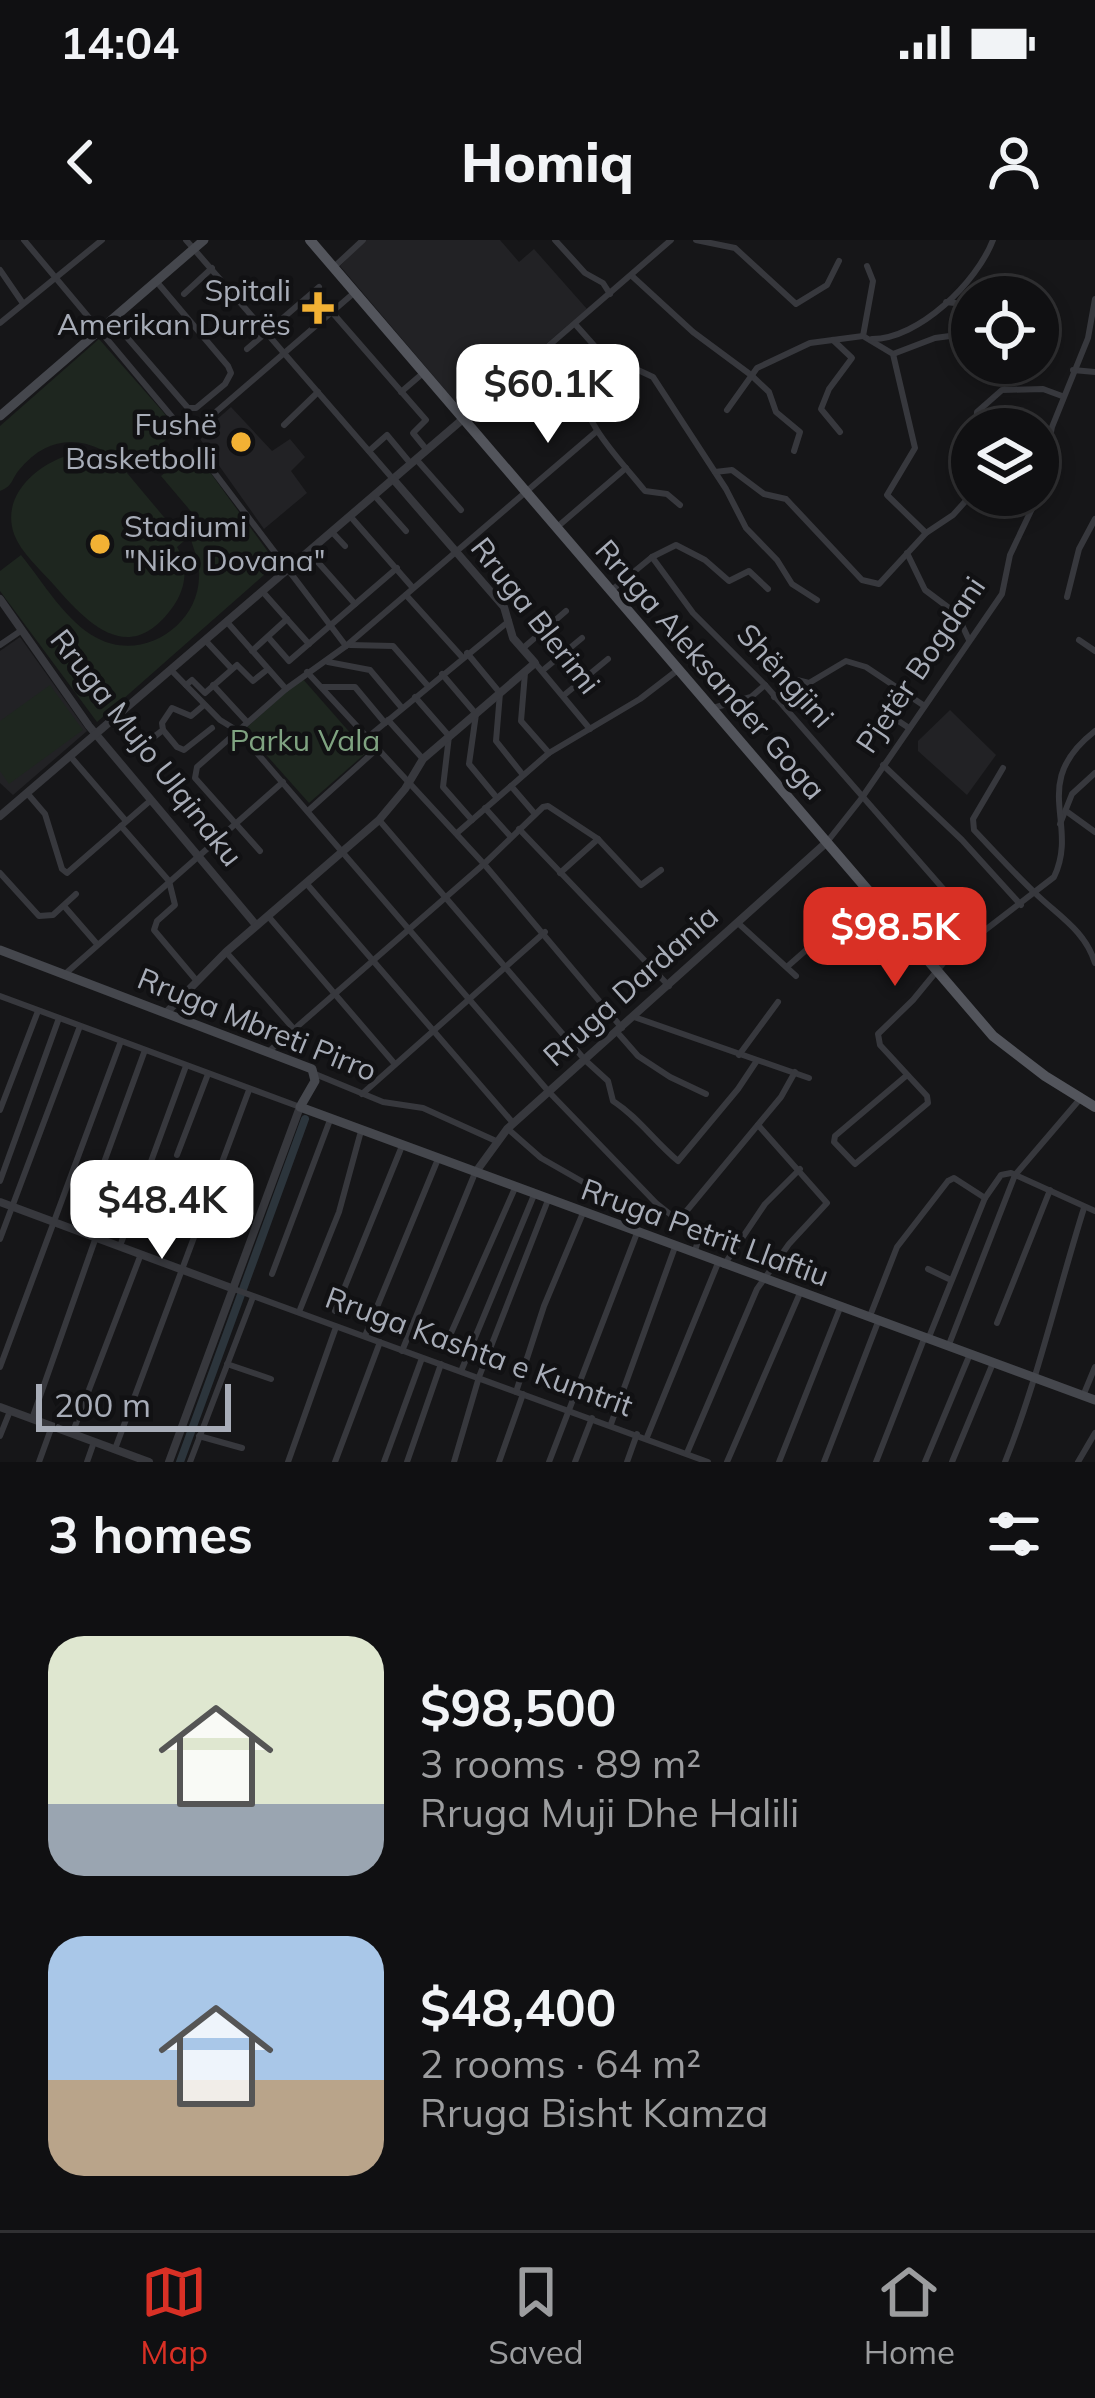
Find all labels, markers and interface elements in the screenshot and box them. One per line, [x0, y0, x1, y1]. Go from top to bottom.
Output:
text: 14:04 [60, 14, 179, 70]
text: Homiq [461, 128, 634, 196]
icon: back [48, 129, 114, 195]
icon: person [981, 129, 1047, 195]
place label: Spitali Amerikan Durrës [57, 271, 291, 343]
map controls [951, 276, 1059, 516]
button: locate [951, 276, 1059, 384]
marker: Spitali Amerikan Durrës [302, 292, 334, 324]
pin: $60.1K [450, 344, 646, 446]
text: $60.1K [483, 358, 613, 407]
place label: Fushë Basketbolli [65, 405, 217, 477]
button: layers [951, 408, 1059, 516]
marker: Fushë Basketbolli [228, 429, 254, 455]
place label: Stadiumi "Niko Dovana" [124, 507, 326, 579]
street label: Rruga Blerimi [463, 530, 609, 701]
marker: Stadiumi "Niko Dovana" [87, 531, 113, 557]
street label: Rruga Aleksander Goga [587, 532, 834, 807]
street label: Pjetër Bogdani [847, 569, 993, 760]
street label: Shëngjini [729, 615, 842, 735]
street label: Rruga Mujo Ulqinaku [42, 621, 251, 874]
park label: Parku Vala [230, 721, 380, 759]
pin: $98.5K [797, 887, 993, 989]
street label: Rruga Dardania [535, 897, 726, 1074]
text: $98.5K [830, 901, 960, 950]
street label: Rruga Mbreti Pirro [132, 959, 382, 1089]
pin: $48.4K [64, 1160, 260, 1262]
street label: Rruga Petrit Llaftiu [576, 1170, 834, 1295]
text: $48.4K [97, 1174, 227, 1223]
street label: Rruga Kashta e Kumtrit [320, 1278, 638, 1424]
scale bar [36, 1378, 231, 1431]
text: 200 m [54, 1384, 151, 1425]
icon: filters [981, 1501, 1047, 1567]
text: 3 homes [48, 1502, 253, 1566]
text: $98,500 [420, 1675, 616, 1739]
icon: home [144, 1684, 288, 1828]
text: 3 rooms · 89 m² [420, 1739, 701, 1788]
text: Rruga Muji Dhe Halili [420, 1788, 799, 1837]
text: $48,400 [420, 1975, 616, 2039]
icon: home [144, 1984, 288, 2128]
text: 2 rooms · 64 m² [420, 2039, 701, 2088]
text: Rruga Bisht Kamza [420, 2088, 768, 2137]
tab: Map [140, 2259, 208, 2372]
tab: Saved [488, 2259, 584, 2372]
tab: Home [864, 2259, 955, 2372]

